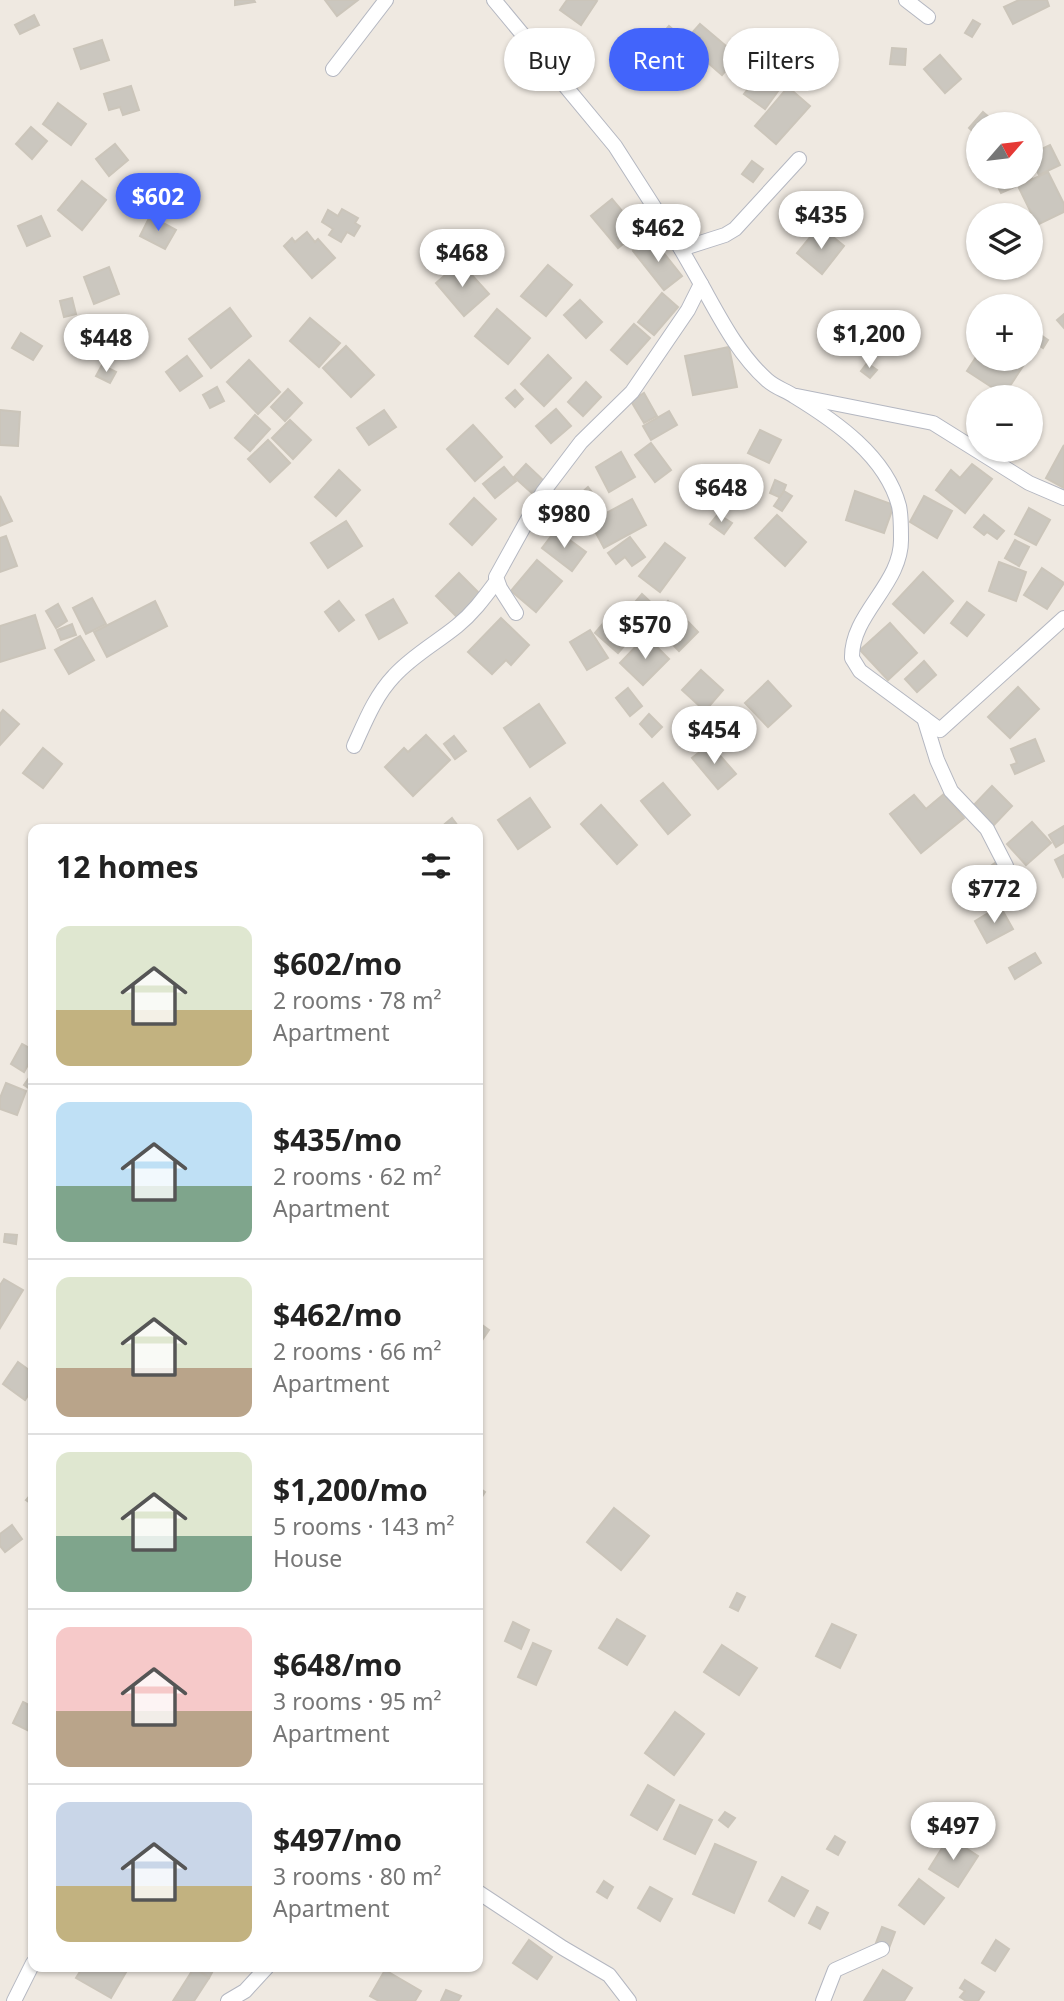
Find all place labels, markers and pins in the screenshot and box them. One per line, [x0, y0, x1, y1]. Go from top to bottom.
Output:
pin: $602 [117, 174, 199, 233]
pin: $435 [780, 191, 862, 251]
pin: $462 [617, 204, 699, 264]
pin: $468 [421, 230, 503, 289]
pin: $1,200 [812, 310, 926, 370]
pin: $448 [65, 314, 147, 374]
pin: $648 [680, 464, 762, 524]
pin: $980 [523, 490, 605, 550]
pin: $570 [604, 602, 686, 661]
pin: $454 [673, 706, 755, 766]
pin: $772 [953, 866, 1035, 925]
pin: $497 [912, 1802, 994, 1862]

